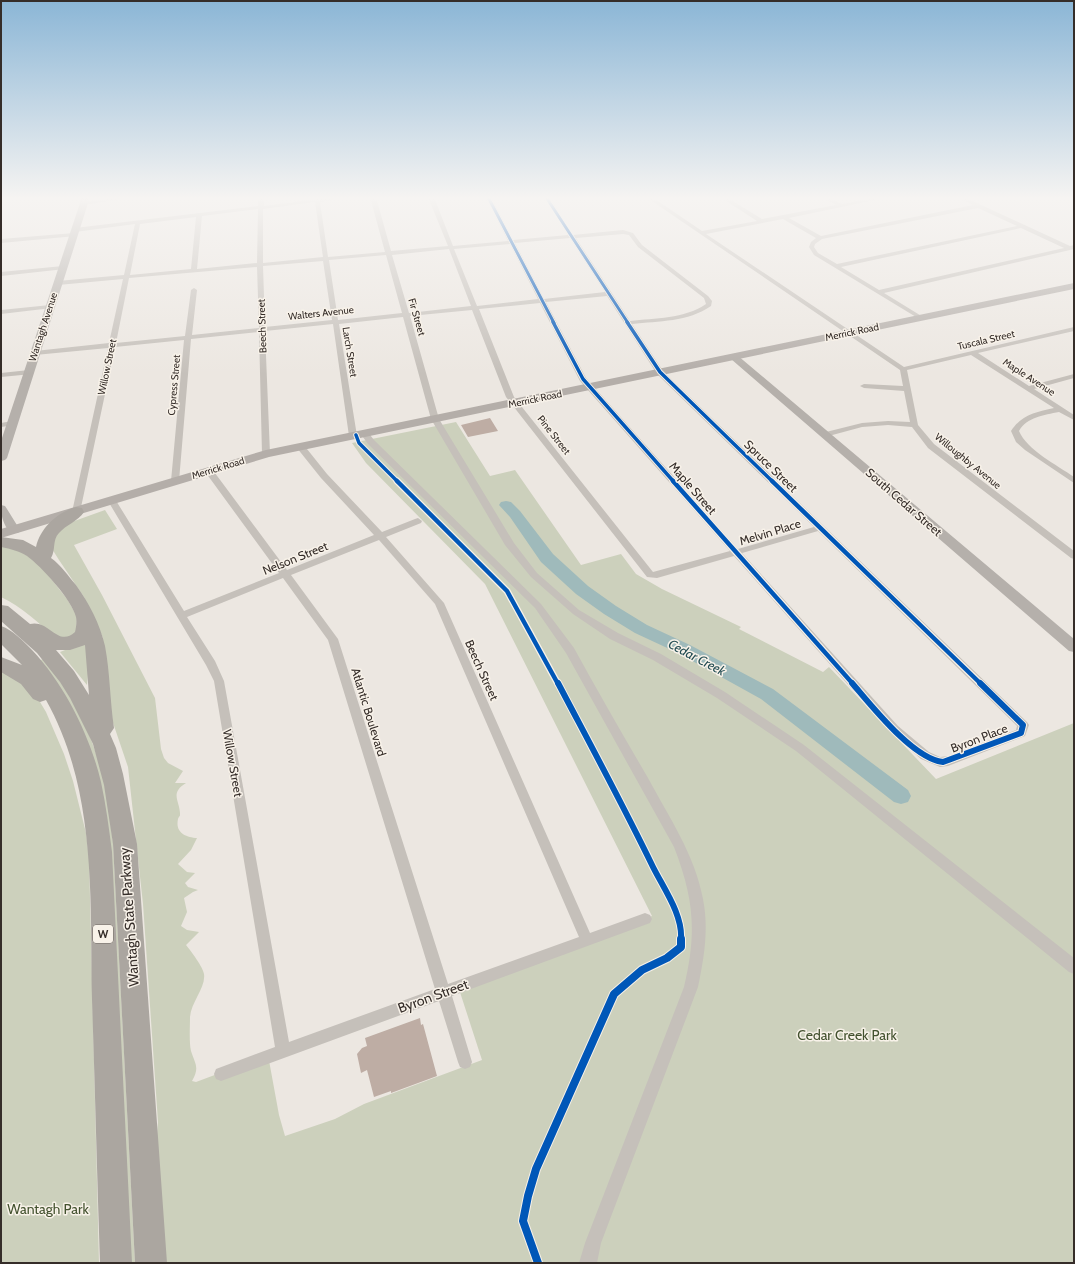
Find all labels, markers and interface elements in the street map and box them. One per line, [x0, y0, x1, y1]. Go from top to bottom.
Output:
street label: Wantagh Avenue [26, 291, 60, 363]
street label: Fir Street [405, 297, 429, 338]
street label: Beech Street [255, 298, 269, 353]
street label: Walters Avenue [288, 303, 354, 323]
street label: Merrick Road [824, 320, 880, 344]
street label: Larch Street [340, 326, 360, 379]
street label: Tuscala Street [956, 327, 1016, 353]
street label: Willow Street [95, 337, 119, 396]
street label: Cypress Street [165, 353, 183, 416]
street label: Maple Avenue [1000, 355, 1058, 399]
street label: Merrick Road [507, 387, 563, 411]
street label: Pine Street [535, 413, 574, 458]
street label: Willoughby Avenue [932, 430, 1004, 492]
street label: Spruce Street [741, 437, 801, 495]
street label: Merrick Road [190, 454, 246, 482]
street label: Maple Street [666, 459, 720, 517]
street label: South Cedar Street [863, 465, 945, 539]
street label: Melvin Place [738, 516, 802, 548]
street label: Nelson Street [260, 538, 330, 578]
water label: Cedar Creek [666, 635, 729, 679]
street label: Beech Street [462, 637, 502, 703]
street label: Atlantic Boulevard [348, 666, 390, 758]
street label: Byron Place [949, 720, 1009, 756]
street label: Willow Street [220, 728, 246, 798]
street label: Wantagh State Parkway [115, 847, 143, 987]
road number: W [93, 925, 113, 943]
street label: Byron Street [395, 975, 471, 1017]
park label: Cedar Creek Park [797, 1026, 897, 1044]
park label: Wantagh Park [7, 1200, 89, 1218]

